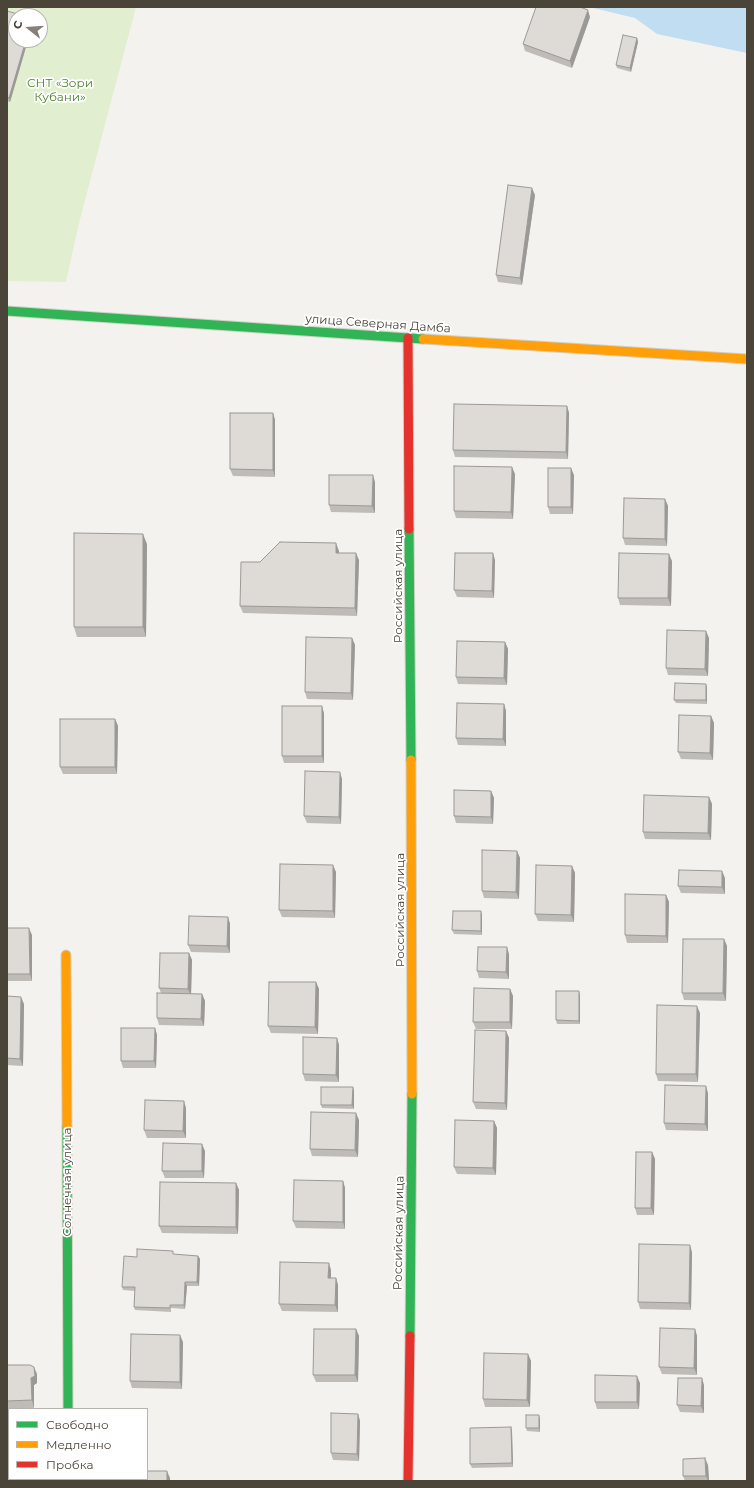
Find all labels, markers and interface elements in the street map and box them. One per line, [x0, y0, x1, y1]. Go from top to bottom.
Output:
north arrow [8, 8, 48, 48]
text: С [10, 19, 25, 31]
park label: СНТ «Зори Кубани» [27, 76, 93, 104]
street label: улица Северная Дамба [305, 312, 451, 336]
street label: Российская улица [391, 529, 405, 643]
street label: Российская улица [393, 853, 407, 967]
street label: Солнечная улица [60, 1127, 74, 1237]
street label: Российская улица [391, 1176, 407, 1290]
legend [8, 1408, 148, 1480]
text: Свободно [46, 1417, 109, 1432]
text: Медленно [46, 1437, 111, 1452]
text: Пробка [46, 1457, 94, 1472]

